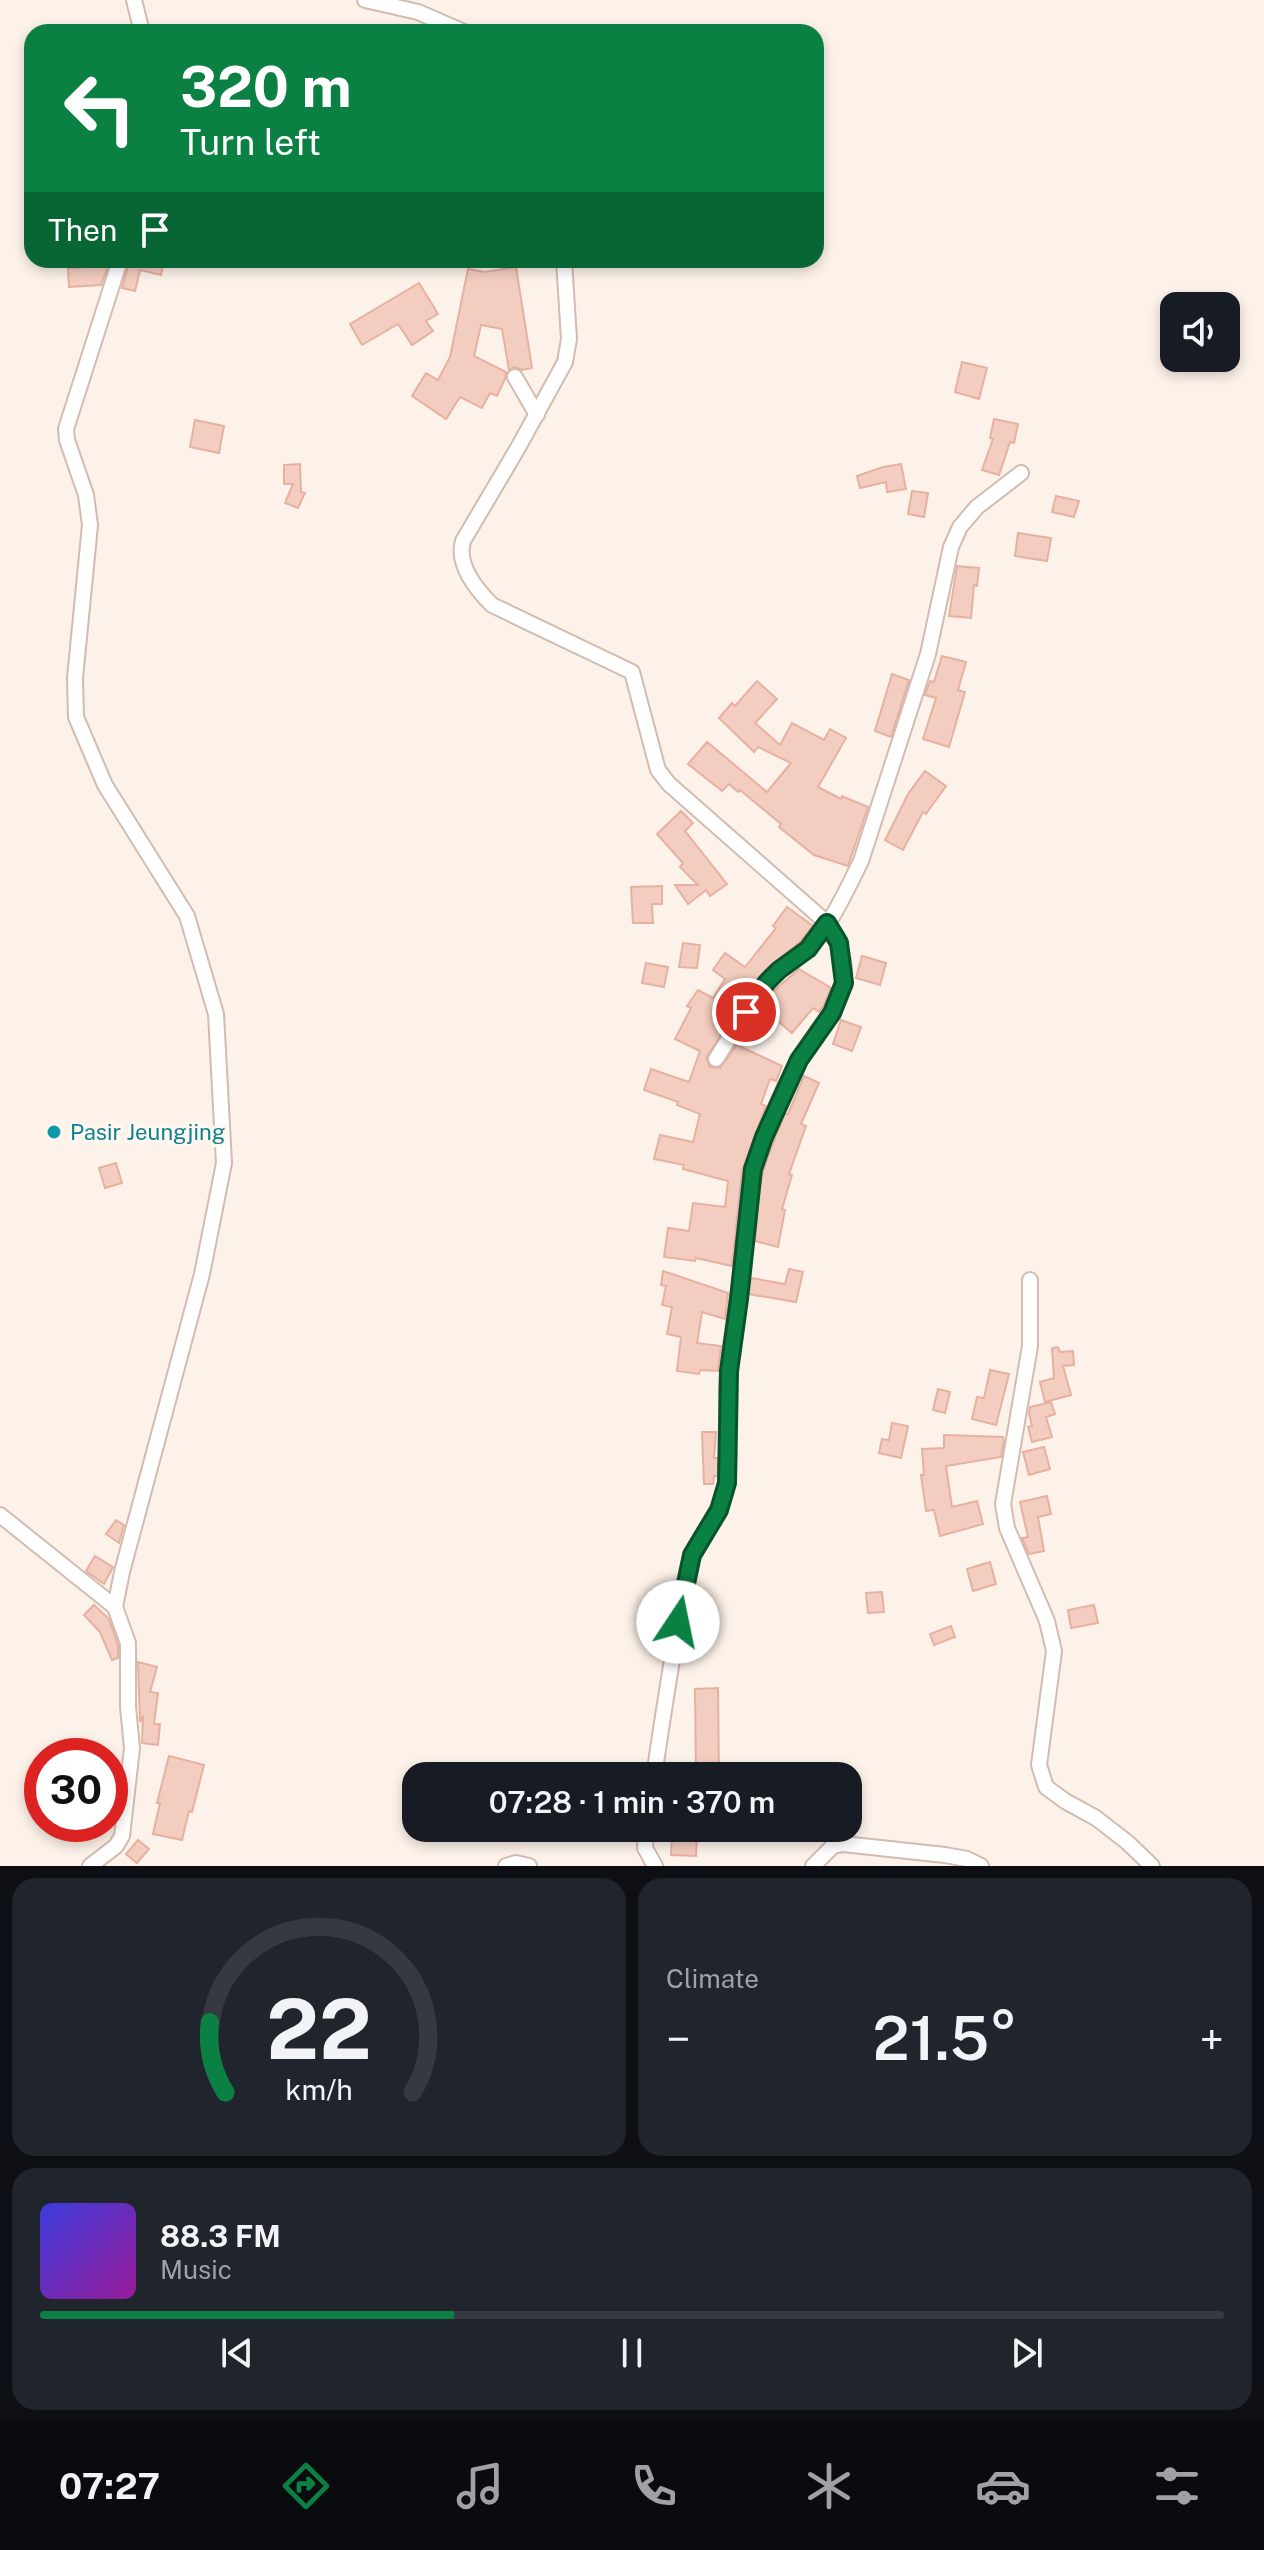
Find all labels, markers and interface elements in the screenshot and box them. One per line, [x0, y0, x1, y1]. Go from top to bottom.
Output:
text: 320 m [180, 54, 352, 120]
icon: left [48, 56, 152, 160]
text: Turn left [180, 121, 321, 163]
icon: arrive [133, 208, 177, 252]
text: Then [48, 212, 117, 248]
map controls [1160, 292, 1240, 372]
button: sound [1160, 292, 1240, 372]
pin [712, 978, 780, 1046]
icon: arrive [724, 990, 768, 1034]
place label: Pasir Jeungjing [70, 1119, 225, 1145]
marker: Pasir Jeungjing [45, 1123, 63, 1141]
position arrow [636, 1580, 720, 1664]
speed limit sign: 30 [24, 1738, 128, 1842]
text: 07:28 · 1 min · 370 m [489, 1784, 775, 1820]
text: Climate [666, 1963, 759, 1994]
text: 22 [266, 1980, 372, 2078]
text: 21.5° [873, 2003, 1017, 2074]
text: − [666, 2013, 690, 2065]
text: + [1200, 2013, 1224, 2065]
text: km/h [285, 2073, 353, 2106]
text: 88.3 FM [160, 2218, 281, 2254]
text: Music [160, 2254, 232, 2285]
icon: previous [215, 2331, 259, 2375]
icon: pause [610, 2331, 654, 2375]
icon: next [1005, 2331, 1049, 2375]
icon: directions [278, 2458, 334, 2514]
icon: music [452, 2458, 508, 2514]
icon: phone [626, 2458, 682, 2514]
icon: climate [801, 2458, 857, 2514]
icon: car [975, 2458, 1031, 2514]
icon: filters [1149, 2458, 1205, 2514]
text: 07:27 [59, 2465, 160, 2507]

